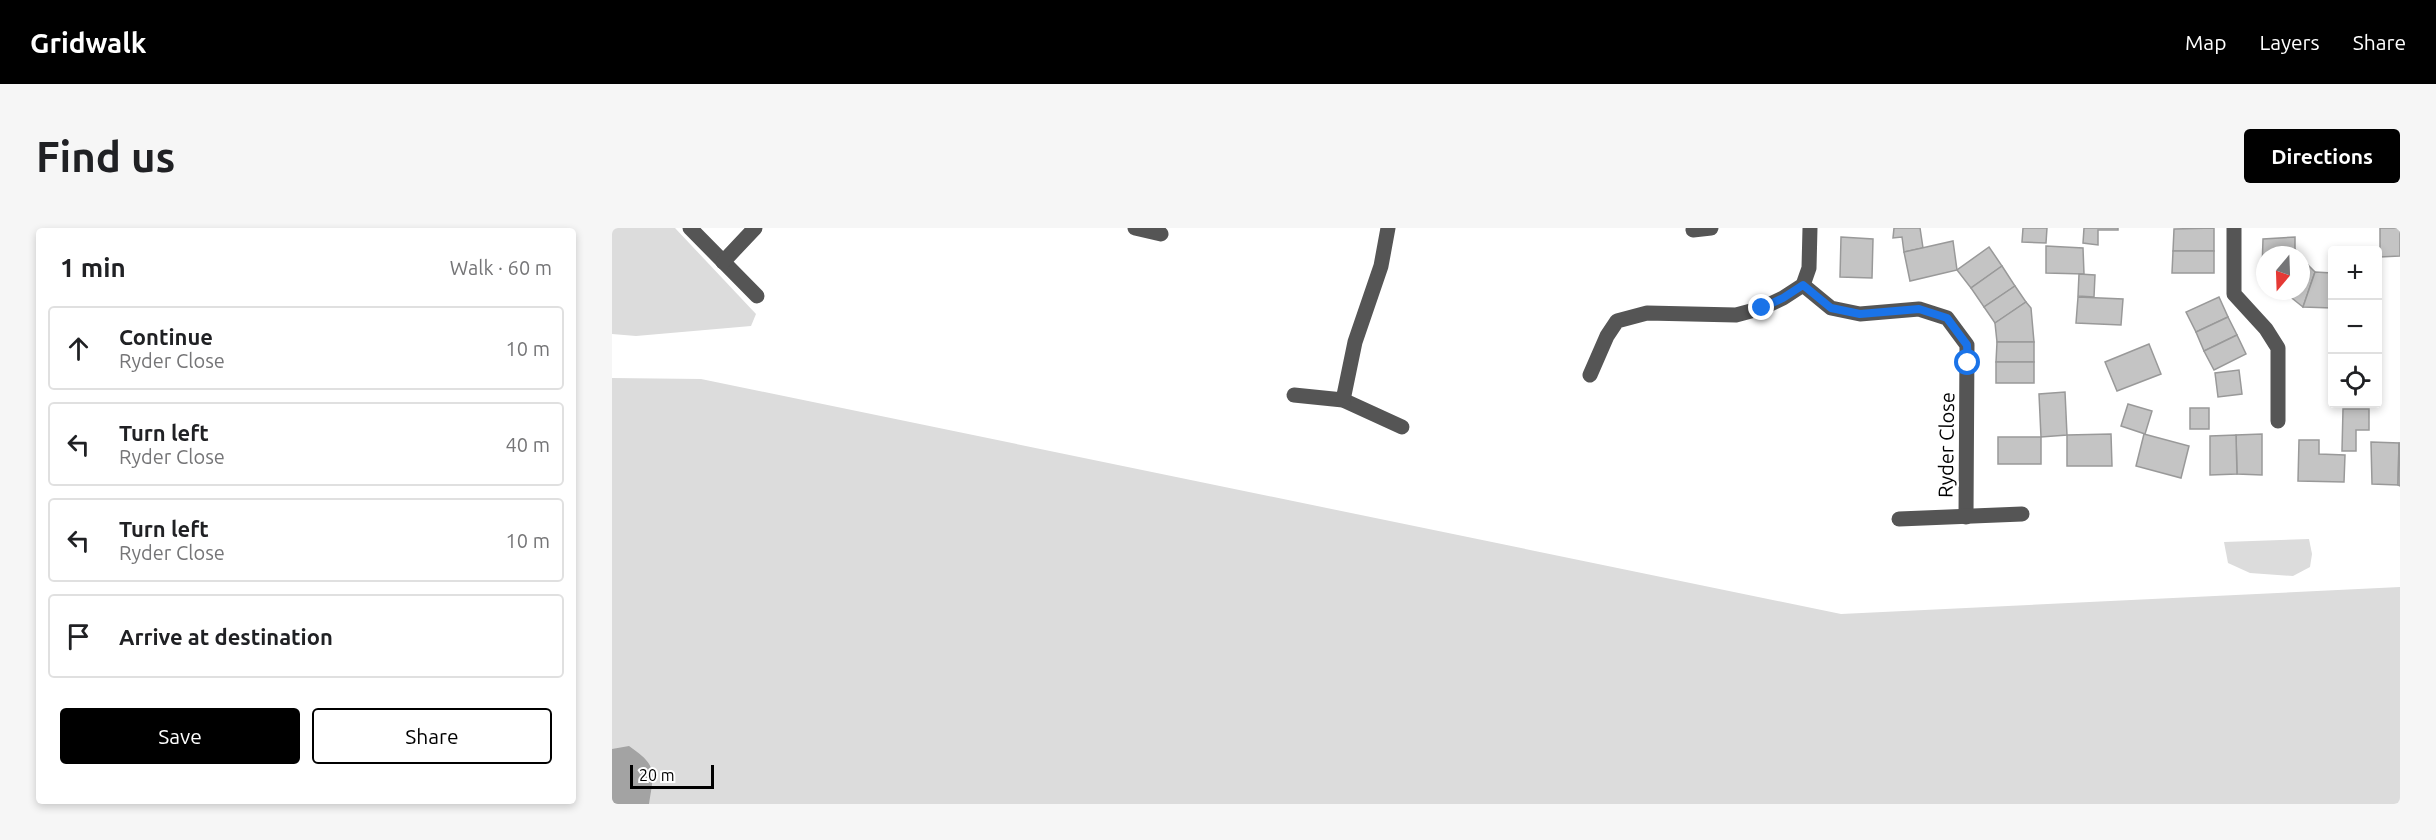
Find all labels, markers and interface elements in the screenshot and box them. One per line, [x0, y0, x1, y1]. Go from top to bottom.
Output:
text: Gridwalk [30, 27, 147, 58]
text: Map [2185, 30, 2226, 54]
text: Layers [2259, 30, 2320, 54]
text: Share [2353, 30, 2406, 54]
button: Directions [2244, 129, 2400, 183]
text: Find us [36, 133, 175, 180]
north arrow [2256, 246, 2310, 300]
map controls [2328, 246, 2382, 408]
button: + [2328, 246, 2382, 300]
text: 1 min [60, 253, 126, 282]
text: Walk · 60 m [450, 256, 552, 279]
route end [1748, 294, 1774, 320]
button: − [2328, 300, 2382, 354]
text: Continue [119, 324, 213, 349]
icon: ahead [62, 332, 95, 365]
text: 10 m [506, 337, 550, 360]
text: Ryder Close [119, 349, 225, 372]
route start [1954, 349, 1980, 375]
button: locate [2328, 354, 2382, 408]
street label: Ryder Close [1934, 392, 1958, 498]
text: Turn left [119, 420, 209, 445]
icon: left [62, 428, 95, 461]
text: 40 m [506, 433, 550, 456]
text: Ryder Close [119, 445, 225, 468]
text: Turn left [119, 516, 209, 541]
icon: left [62, 524, 95, 557]
text: 10 m [506, 529, 550, 552]
text: Ryder Close [119, 541, 225, 564]
icon: arrive [62, 620, 95, 653]
text: Arrive at destination [119, 624, 333, 649]
button: Save [60, 708, 300, 764]
button: Share [312, 708, 552, 764]
scale bar [630, 762, 714, 790]
text: 20 m [639, 766, 675, 784]

